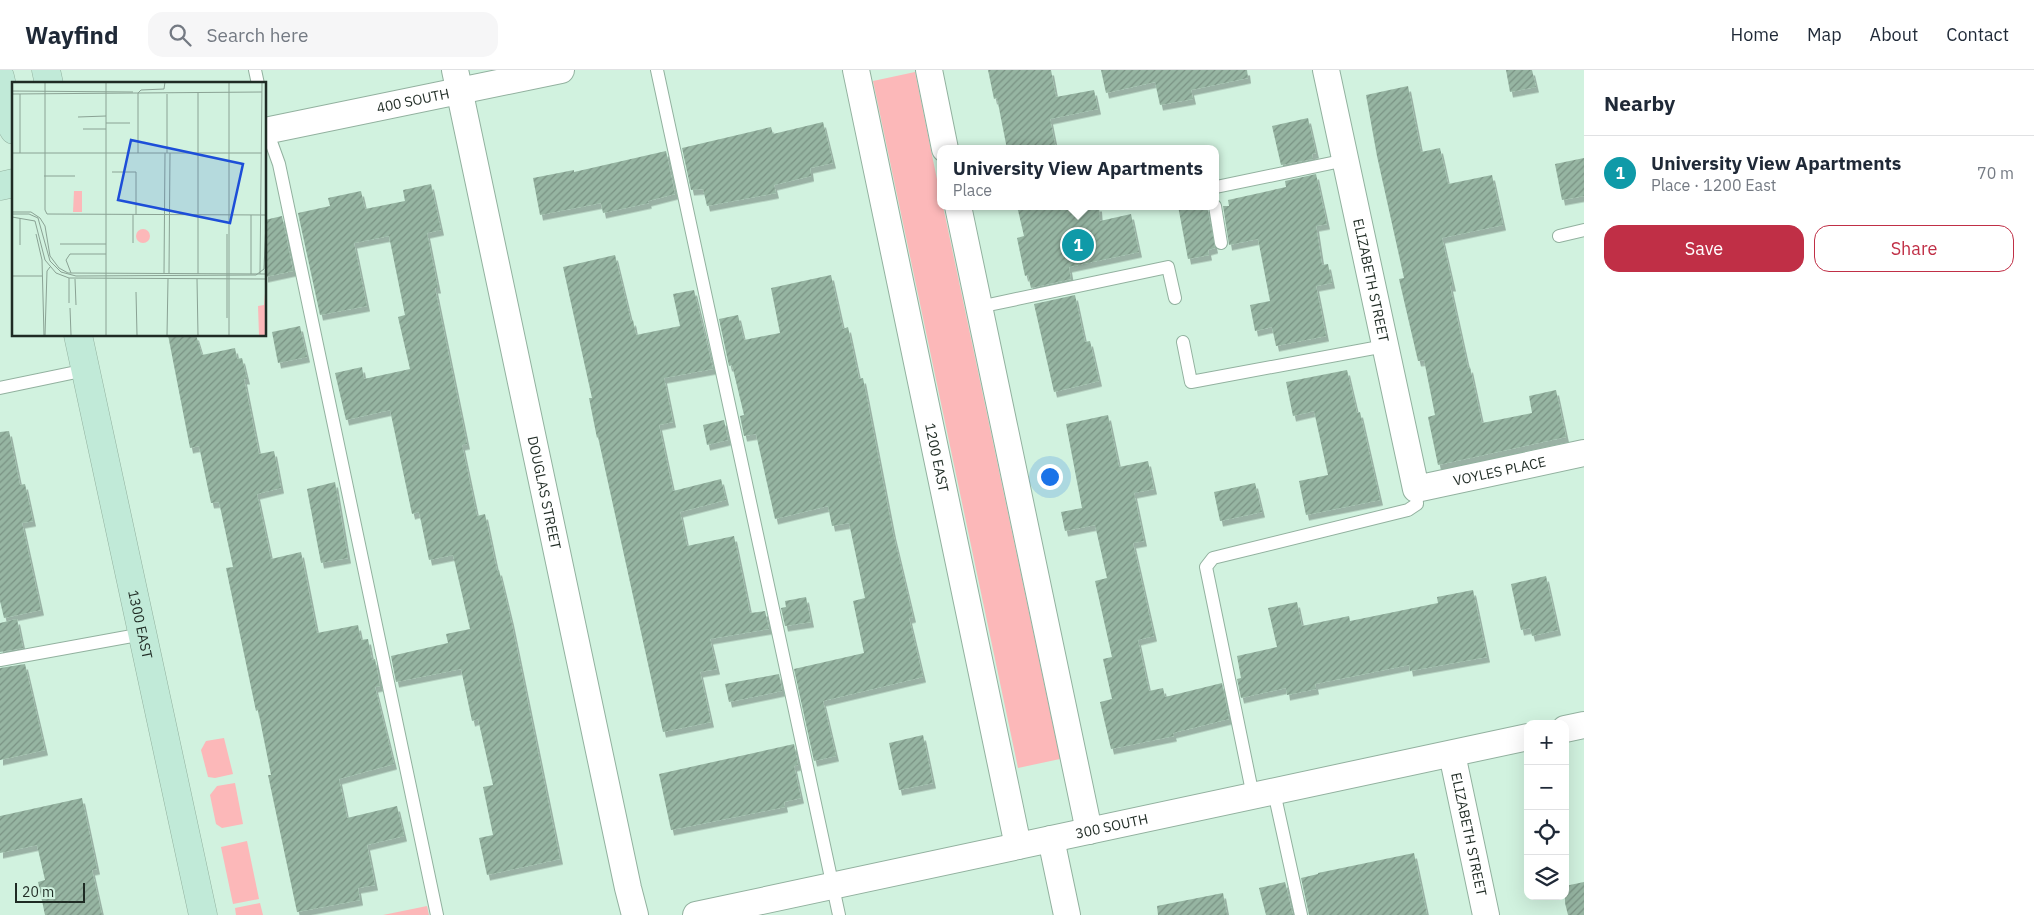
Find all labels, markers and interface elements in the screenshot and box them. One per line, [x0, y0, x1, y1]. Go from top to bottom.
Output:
search box [148, 12, 498, 57]
text: Wayfind [25, 19, 118, 51]
icon: search [166, 21, 194, 49]
text: Search here [206, 23, 308, 47]
text: Home [1731, 23, 1779, 46]
text: Map [1807, 23, 1842, 46]
text: About [1870, 23, 1918, 46]
text: Contact [1946, 23, 2009, 46]
inset map [12, 82, 266, 336]
street label: 400 SOUTH [375, 84, 451, 117]
text: Nearby [1604, 89, 1675, 117]
popup [937, 145, 1219, 210]
text: University View Apartments [1651, 151, 1901, 175]
text: University View Apartments [953, 156, 1203, 180]
text: 1 [1615, 163, 1625, 183]
text: 70 m [1977, 163, 2014, 183]
text: Place · 1200 East [1651, 175, 1776, 195]
text: Place [953, 180, 992, 200]
street label: ELIZABETH STREET [1349, 217, 1393, 344]
button: Save [1604, 225, 1804, 272]
button: Share [1814, 225, 2014, 272]
pin: 1 [1062, 226, 1094, 264]
street label: 1200 EAST [921, 422, 953, 494]
street label: DOUGLAS STREET [524, 434, 565, 551]
street label: VOYLES PLACE [1452, 452, 1547, 490]
your location [1037, 464, 1063, 490]
street label: 1300 EAST [124, 588, 157, 660]
map controls [1524, 720, 1569, 900]
button: + [1524, 720, 1569, 765]
button: − [1524, 765, 1569, 810]
street label: ELIZABETH STREET [1447, 771, 1491, 898]
street label: 300 SOUTH [1074, 810, 1150, 843]
button: locate [1524, 810, 1569, 855]
button: layers [1524, 855, 1569, 900]
scale bar [15, 880, 85, 903]
text: 20 m [22, 883, 54, 901]

